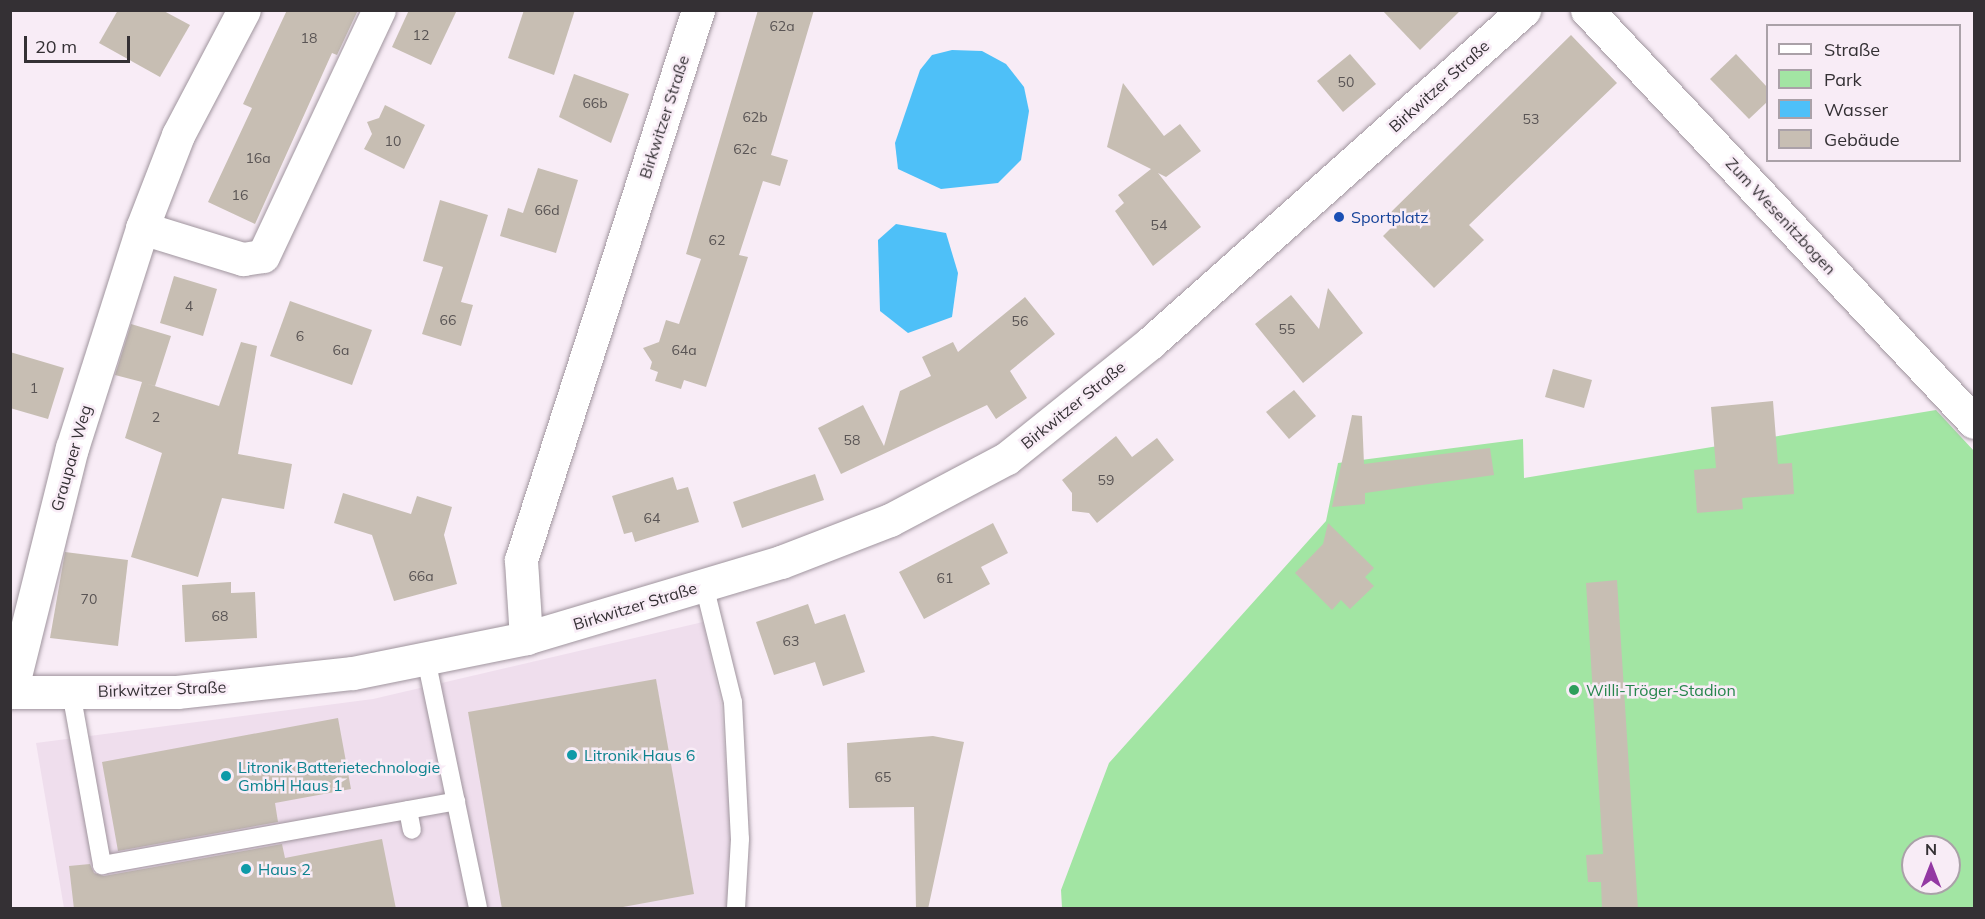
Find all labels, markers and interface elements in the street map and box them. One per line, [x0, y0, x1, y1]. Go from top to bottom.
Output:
house number: 62a [769, 18, 795, 34]
scale bar [27, 24, 134, 62]
legend [1766, 24, 1961, 162]
house number: 12 [413, 27, 429, 43]
house number: 18 [301, 30, 317, 46]
text: 20 m [35, 35, 77, 58]
street label: Birkwitzer Straße [1385, 36, 1493, 136]
text: Straße [1824, 38, 1880, 61]
street label: Birkwitzer Straße [635, 53, 693, 181]
text: Park [1824, 68, 1862, 91]
house number: 50 [1338, 74, 1354, 90]
house number: 66b [582, 95, 608, 111]
text: Wasser [1824, 98, 1888, 121]
house number: 62b [742, 109, 768, 125]
house number: 53 [1523, 111, 1539, 127]
text: Gebäude [1824, 128, 1900, 151]
house number: 10 [385, 133, 401, 149]
house number: 62c [733, 141, 757, 157]
house number: 16a [245, 150, 271, 166]
street label: Zum Wesenitzbogen [1722, 154, 1840, 278]
house number: 16 [232, 187, 248, 203]
house number: 66d [534, 202, 560, 218]
place label: Sportplatz [1351, 207, 1428, 227]
marker: Sportplatz [1332, 210, 1346, 224]
house number: 54 [1151, 217, 1167, 233]
house number: 62 [709, 232, 725, 248]
house number: 4 [185, 298, 193, 314]
house number: 66 [440, 312, 456, 328]
house number: 56 [1012, 313, 1028, 329]
house number: 55 [1279, 321, 1295, 337]
house number: 6 [296, 328, 304, 344]
house number: 6a [333, 342, 349, 358]
house number: 64a [671, 342, 697, 358]
street label: Birkwitzer Straße [1017, 357, 1129, 453]
house number: 1 [30, 380, 38, 396]
street label: Graupaer Weg [47, 403, 95, 513]
house number: 2 [152, 409, 160, 425]
house number: 58 [844, 432, 860, 448]
house number: 59 [1098, 472, 1114, 488]
house number: 64 [644, 510, 660, 526]
house number: 66a [408, 568, 434, 584]
house number: 61 [937, 570, 953, 586]
street label: Birkwitzer Straße [571, 578, 699, 634]
house number: 70 [81, 591, 97, 607]
house number: 68 [212, 608, 228, 624]
house number: 63 [783, 633, 799, 649]
street label: Birkwitzer Straße [98, 677, 226, 701]
place label: Willi-Tröger-Stadion [1586, 680, 1736, 700]
marker: Willi-Tröger-Stadion [1567, 683, 1581, 697]
place label: Litronik Haus 6 [584, 745, 695, 765]
marker: Litronik Haus 6 [565, 748, 579, 762]
place label: Litronik Batterietechnologie GmbH Haus 1 [238, 757, 440, 795]
marker: Litronik Batterietechnologie GmbH Haus 1 [219, 769, 233, 783]
house number: 65 [875, 769, 891, 785]
north arrow [1901, 835, 1961, 895]
text: N [1925, 839, 1937, 859]
place label: Haus 2 [258, 859, 311, 879]
marker: Haus 2 [239, 862, 253, 876]

